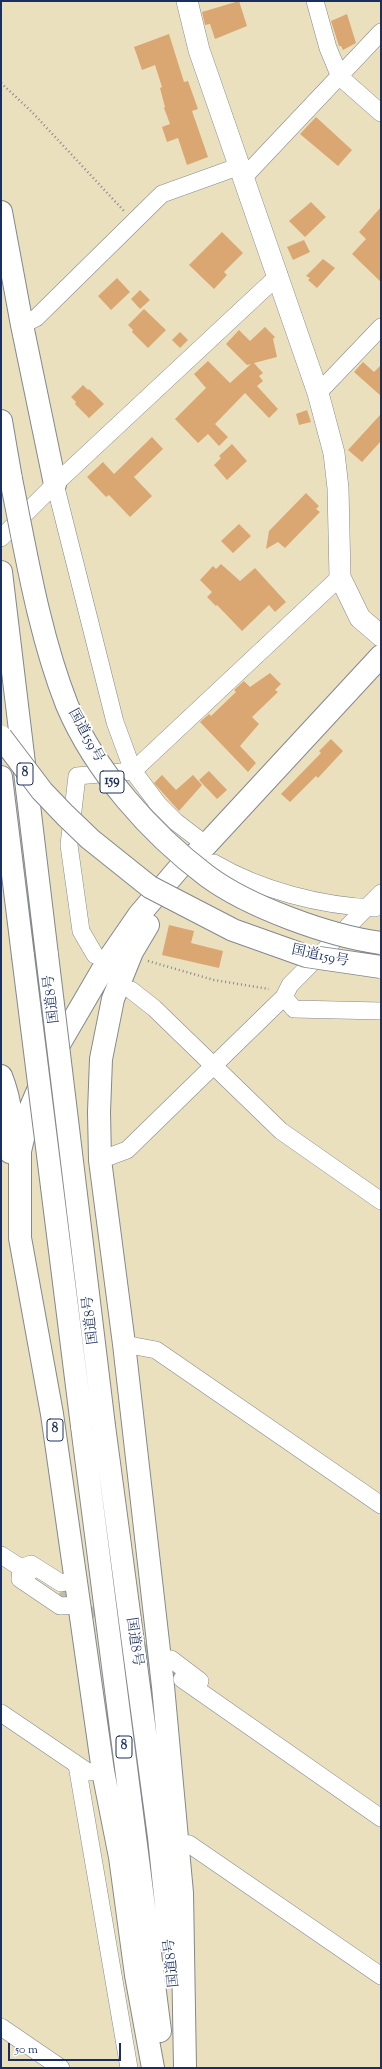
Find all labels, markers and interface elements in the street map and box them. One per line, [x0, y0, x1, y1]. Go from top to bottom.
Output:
street label: 国道159号 [64, 706, 106, 766]
road number: 8 [17, 763, 33, 785]
road number: 159 [100, 771, 124, 793]
street label: 国道159号 [290, 943, 350, 971]
street label: 国道8号 [42, 974, 64, 1024]
street label: 国道8号 [81, 1295, 103, 1345]
road number: 8 [47, 1419, 63, 1441]
street label: 国道8号 [121, 1617, 145, 1667]
road number: 8 [116, 1736, 132, 1758]
street label: 国道8号 [162, 1938, 184, 1988]
scale bar [10, 2035, 123, 2061]
text: 50 m [15, 2041, 38, 2059]

